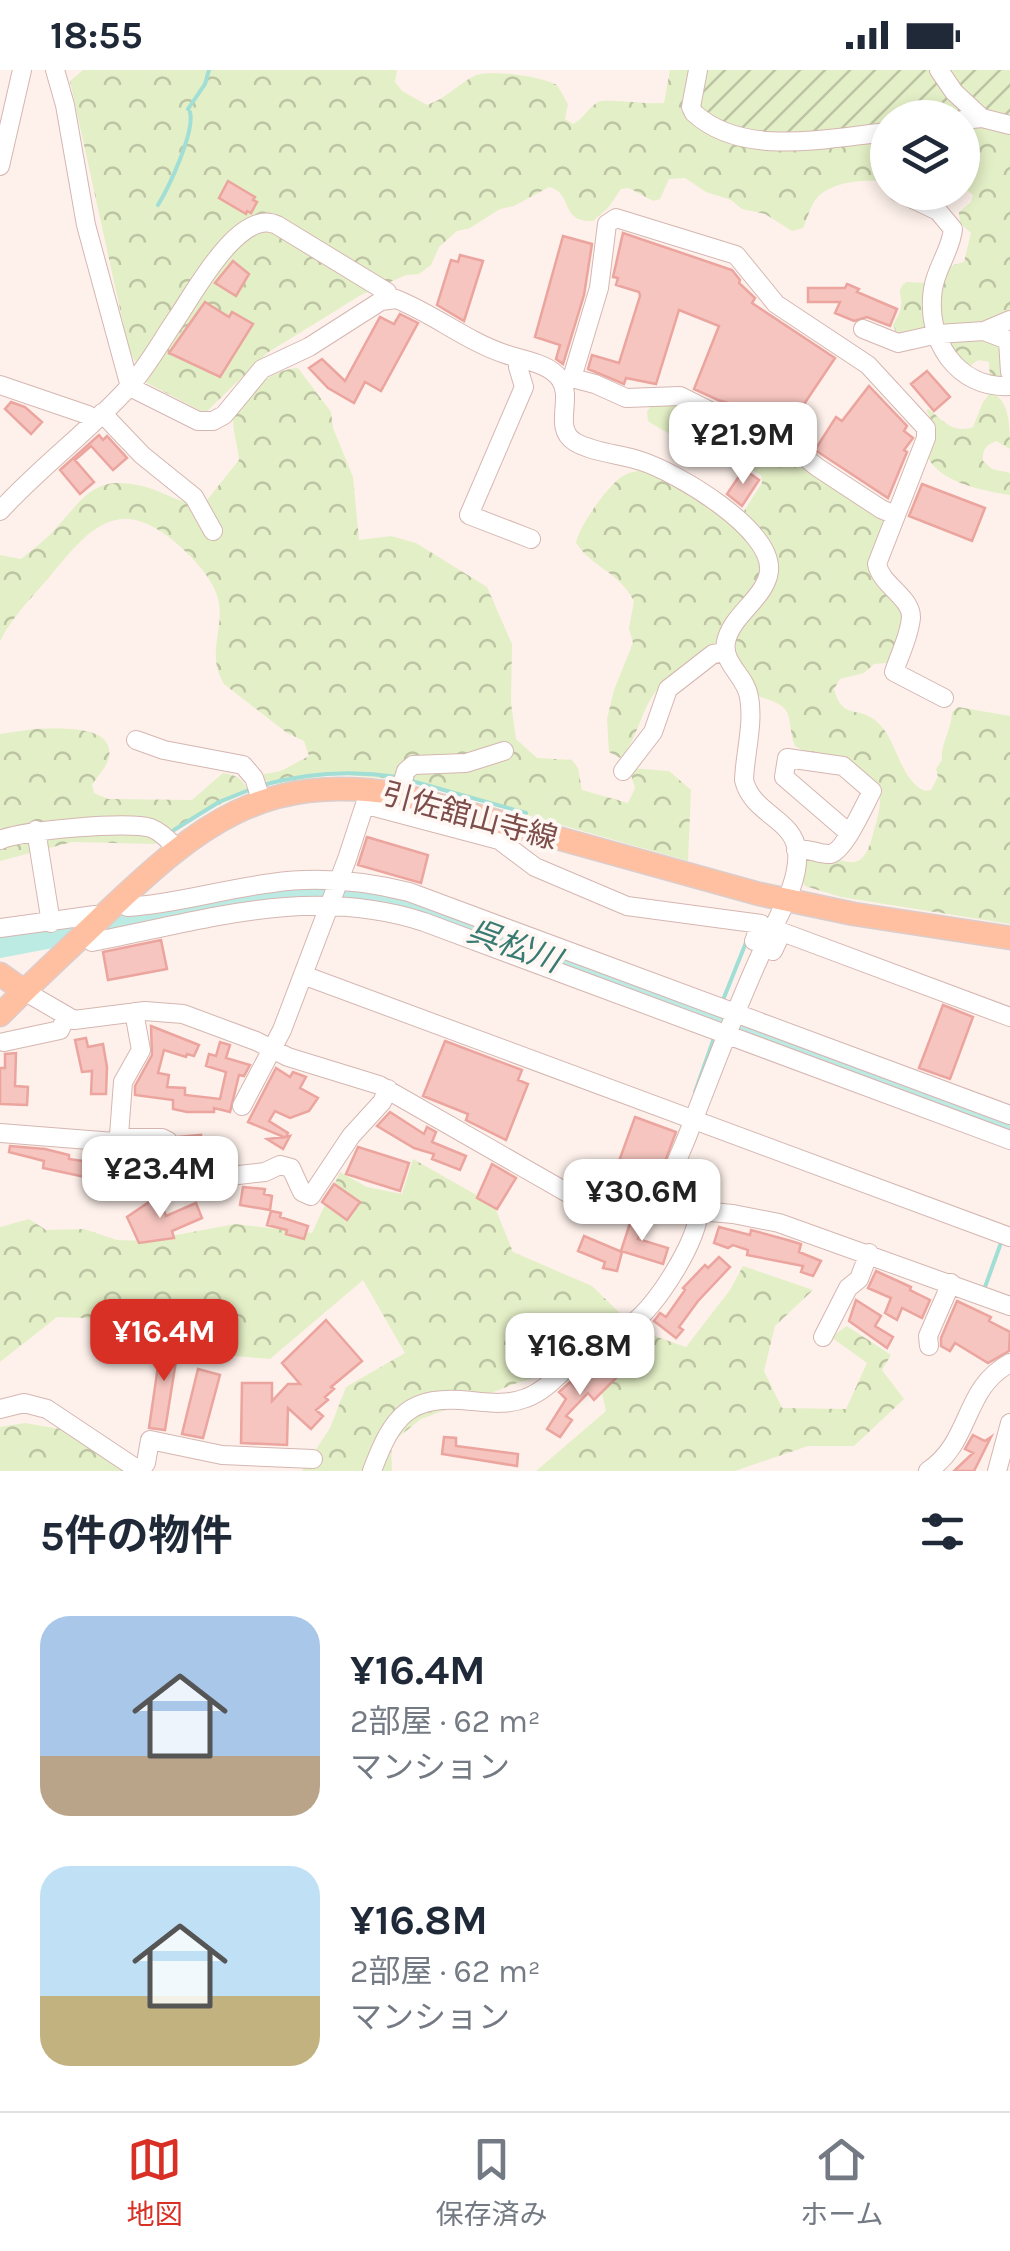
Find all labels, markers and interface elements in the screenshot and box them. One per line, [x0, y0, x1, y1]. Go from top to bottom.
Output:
text: 18:55 [50, 13, 143, 58]
map controls [870, 100, 980, 210]
button: layers [870, 100, 980, 210]
pin: ¥21.9M [662, 402, 824, 487]
text: ¥21.9M [691, 416, 795, 453]
street label: 引佐舘山寺線 [378, 775, 562, 857]
water label: 呉松川 [463, 912, 568, 981]
pin: ¥23.4M [79, 1136, 241, 1221]
text: ¥23.4M [104, 1150, 216, 1187]
pin: ¥30.6M [561, 1159, 723, 1244]
text: ¥30.6M [585, 1173, 699, 1210]
pin: ¥16.4M [83, 1299, 245, 1384]
text: ¥16.4M [112, 1313, 216, 1350]
pin: ¥16.8M [499, 1313, 661, 1398]
text: ¥16.8M [527, 1327, 633, 1364]
icon: filters [915, 1504, 970, 1559]
text: 5件の物件 [40, 1511, 232, 1561]
text: ¥16.4M [350, 1645, 486, 1695]
icon: home [120, 1656, 240, 1776]
text: 2部屋 · 62 m² [350, 1703, 541, 1740]
text: マンション [350, 1749, 510, 1786]
text: ¥16.8M [350, 1895, 488, 1945]
icon: home [120, 1906, 240, 2026]
text: 2部屋 · 62 m² [350, 1953, 541, 1990]
text: マンション [350, 1999, 510, 2036]
tab: 地図 [126, 2132, 182, 2232]
tab: 保存済み [435, 2132, 547, 2232]
tab: ホーム [800, 2132, 884, 2232]

